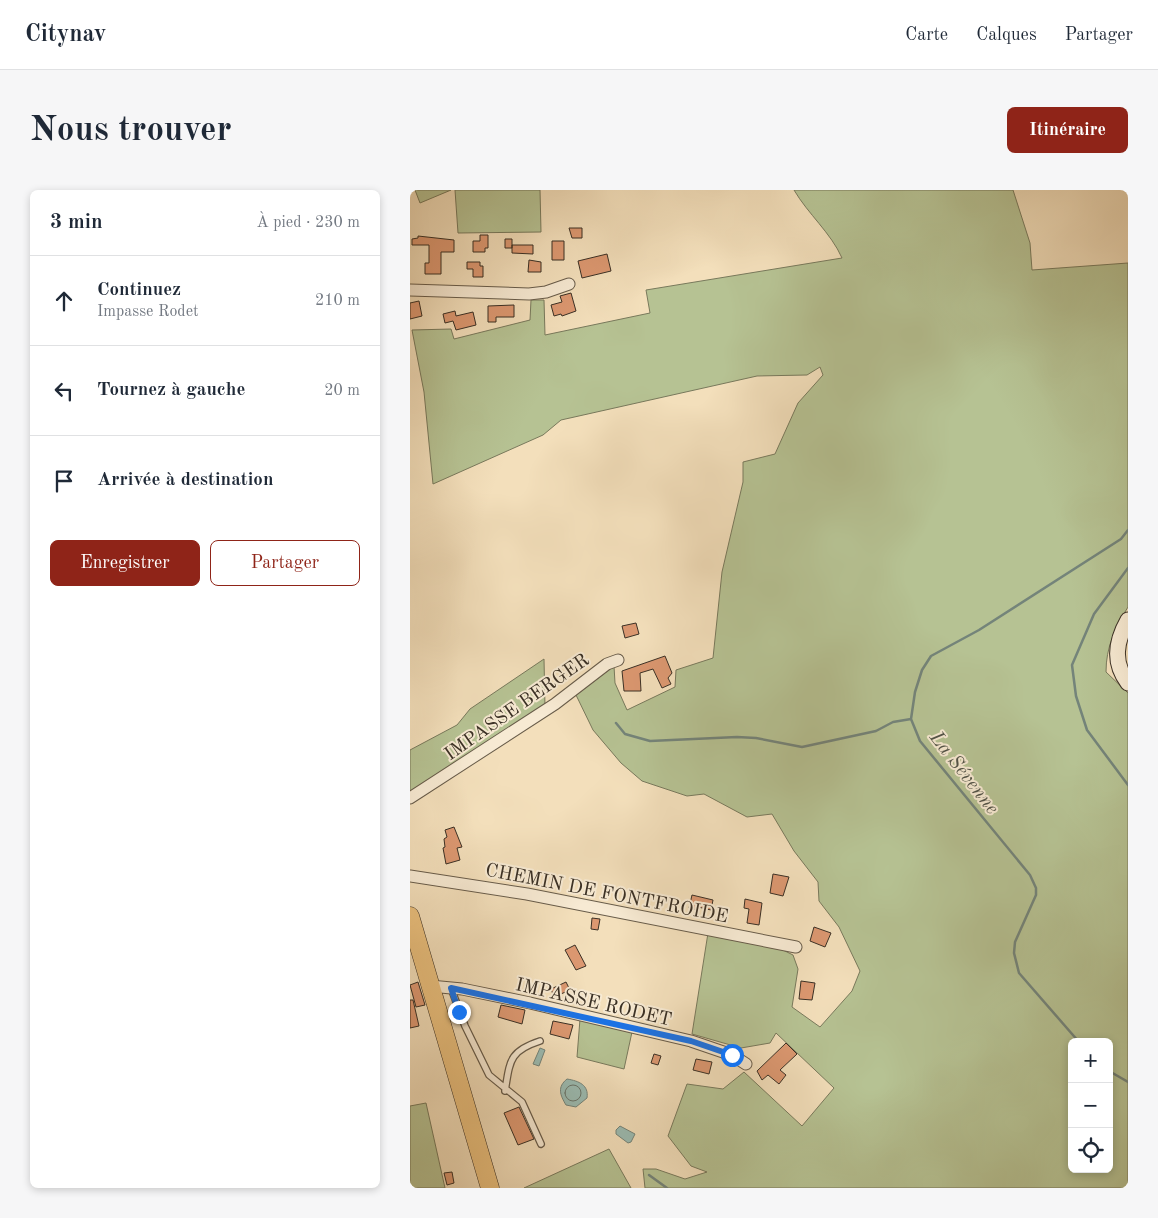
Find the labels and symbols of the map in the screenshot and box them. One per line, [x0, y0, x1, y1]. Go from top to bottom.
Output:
street label: IMPASSE BERGER [442, 651, 593, 765]
water label: La Sévenne [924, 727, 1002, 818]
street label: CHEMIN DE FONTFROIDE [484, 862, 730, 927]
street label: IMPASSE RODET [513, 976, 673, 1031]
route end [448, 1001, 471, 1024]
route start [721, 1044, 744, 1067]

